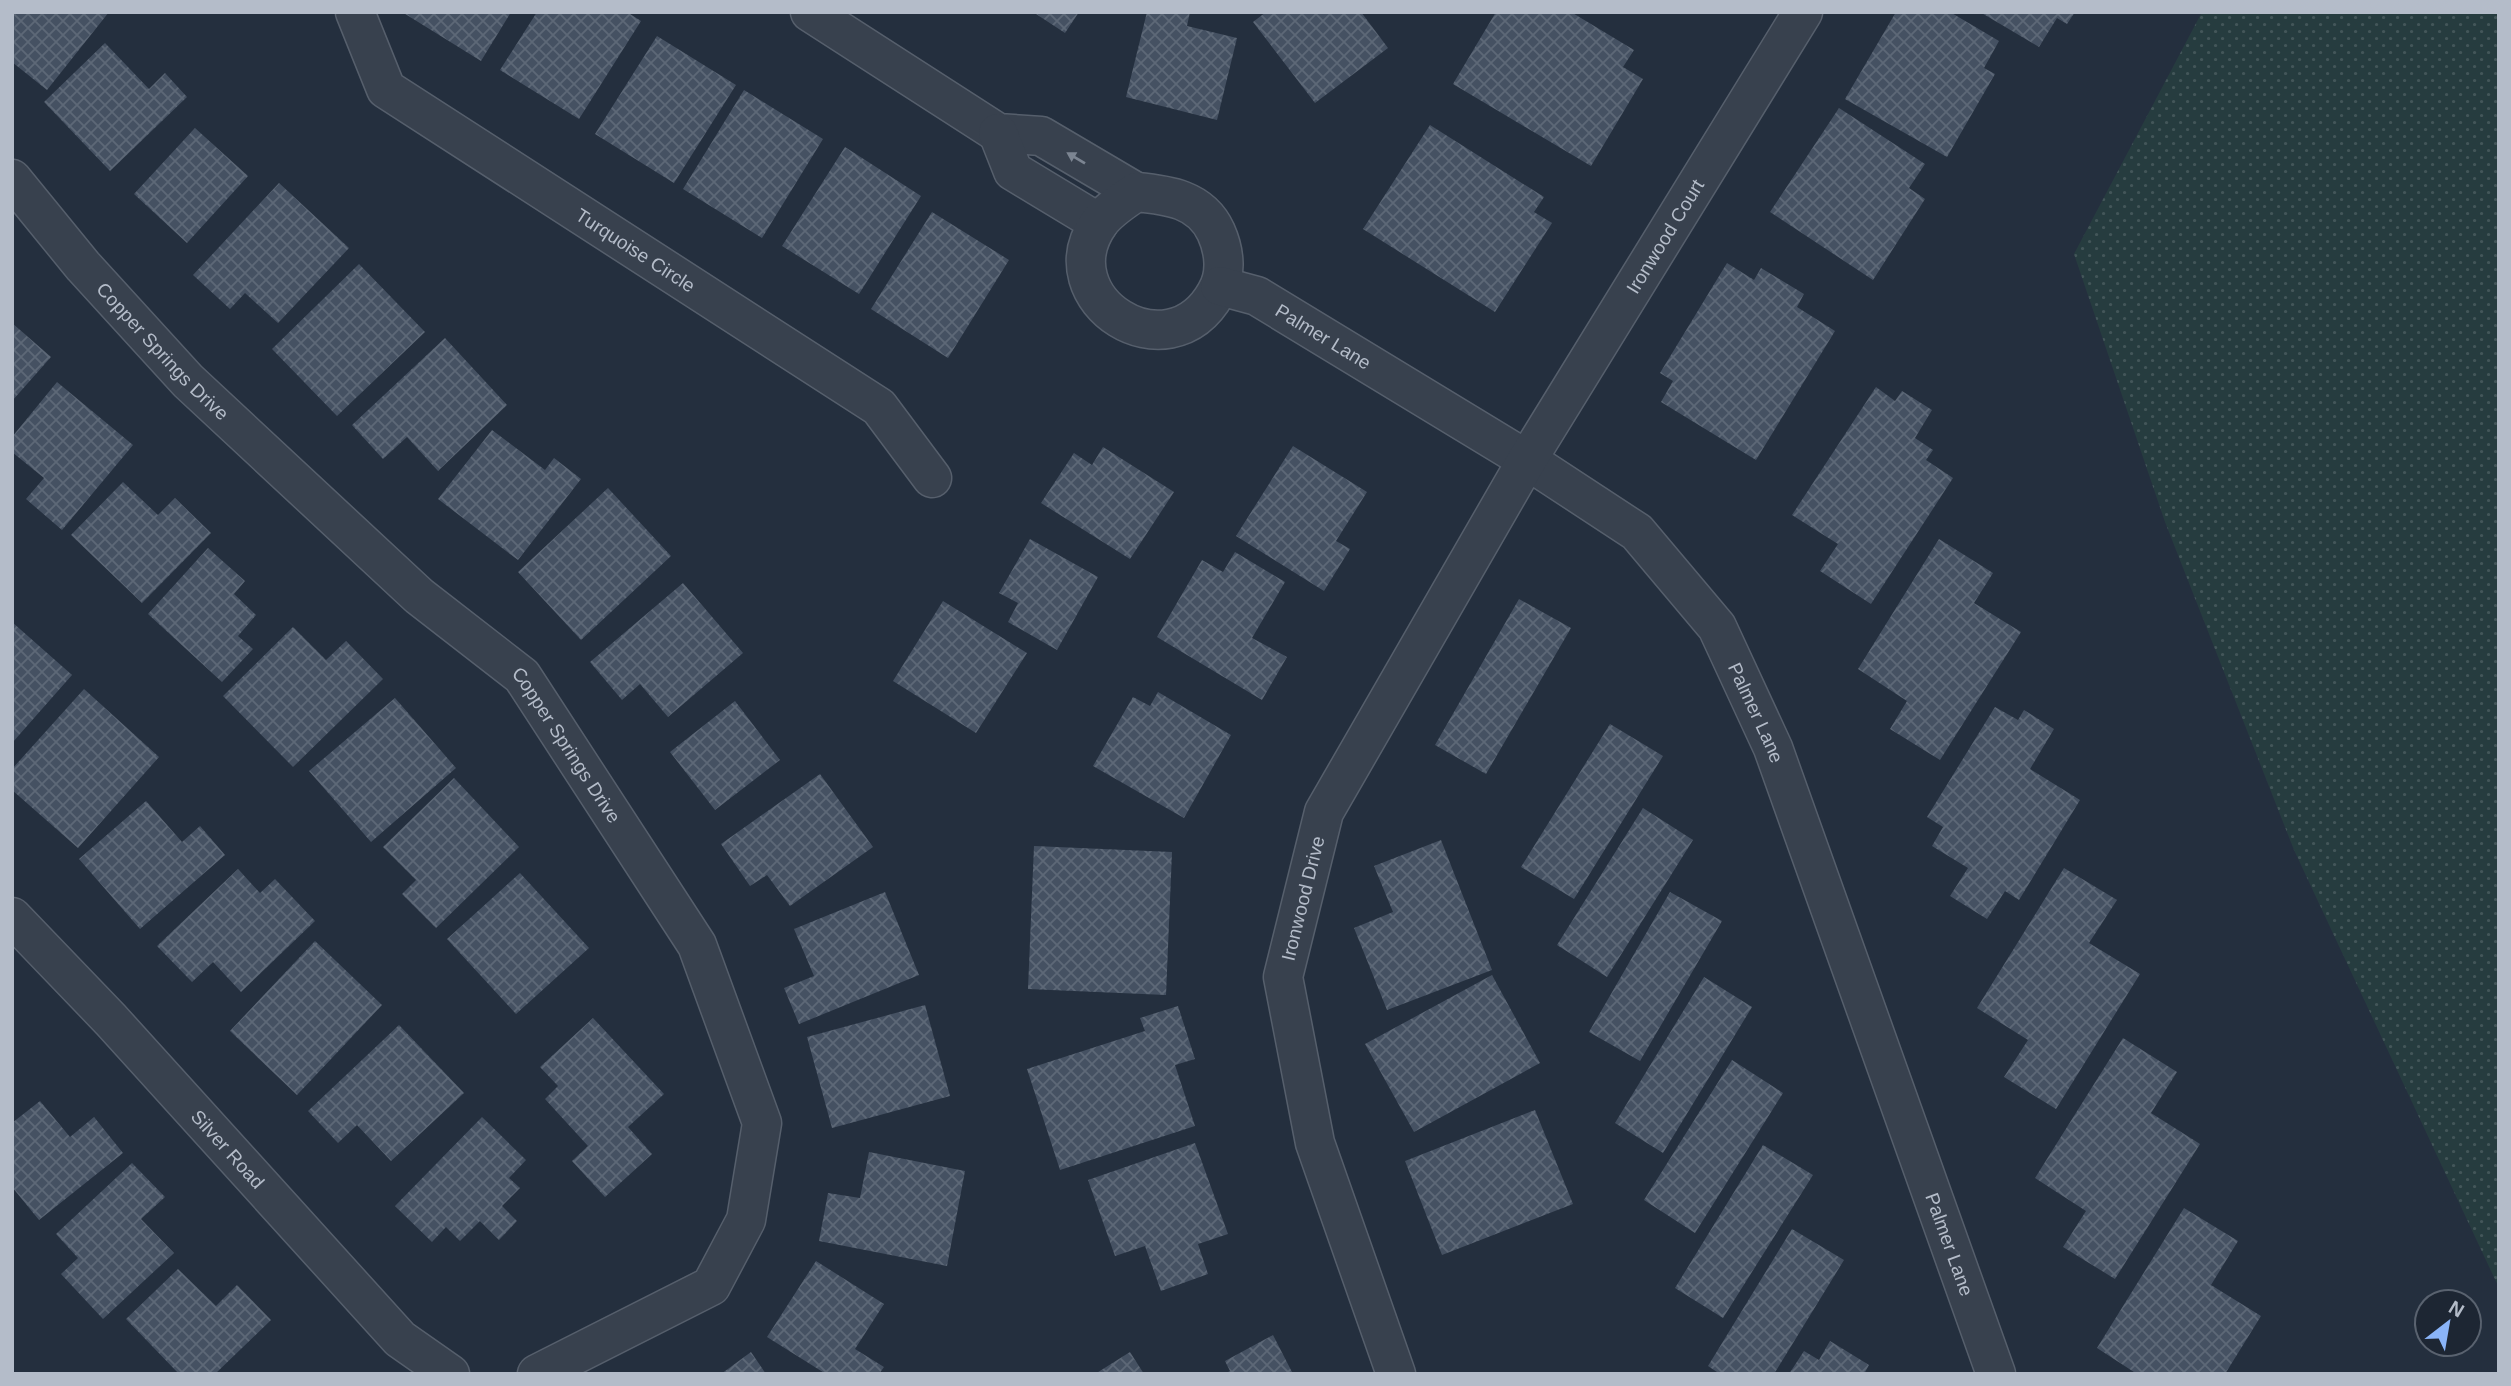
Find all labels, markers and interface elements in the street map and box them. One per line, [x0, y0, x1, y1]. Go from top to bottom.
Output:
one-way arrow [1067, 152, 1086, 165]
street label: Ironwood Court [1622, 175, 1708, 297]
street label: Turquoise Circle [572, 204, 699, 296]
street label: Copper Springs Drive [93, 278, 233, 424]
street label: Palmer Lane [1272, 299, 1375, 373]
street label: Palmer Lane [1724, 659, 1788, 765]
street label: Copper Springs Drive [509, 662, 625, 827]
street label: Ironwood Drive [1277, 834, 1328, 963]
street label: Silver Road [187, 1106, 269, 1193]
street label: Palmer Lane [1922, 1190, 1978, 1299]
north arrow [2413, 1288, 2483, 1358]
text: N [2445, 1296, 2468, 1321]

